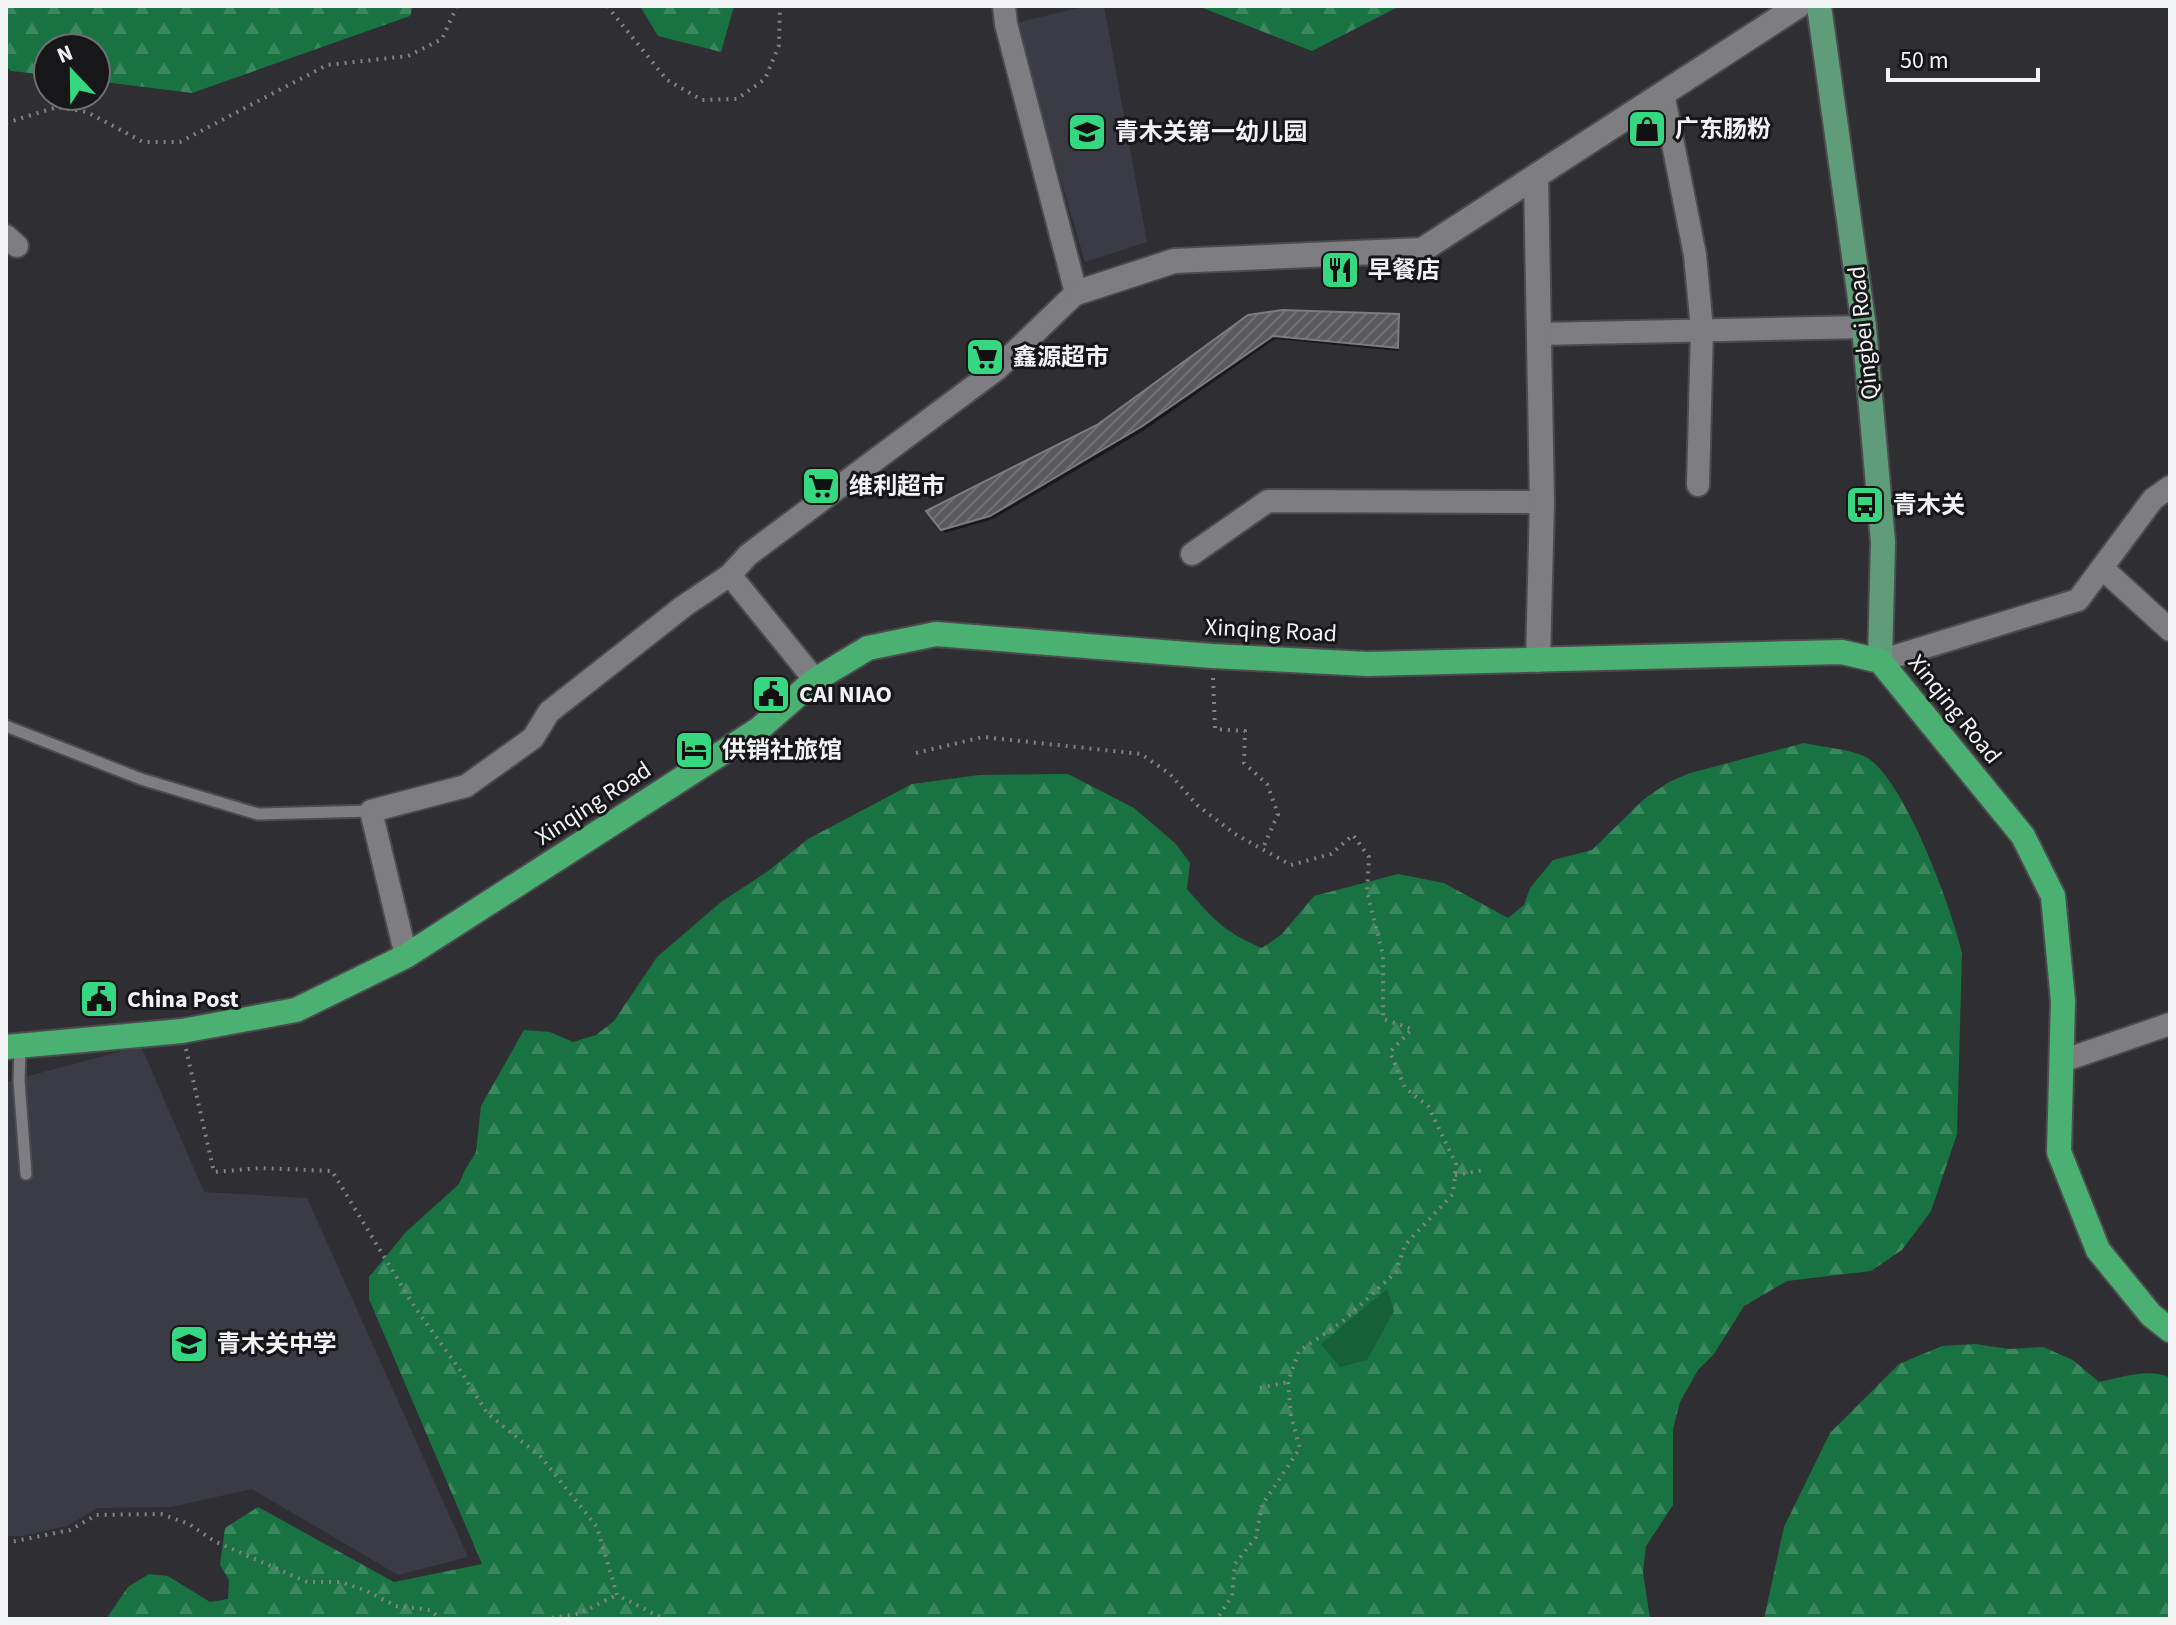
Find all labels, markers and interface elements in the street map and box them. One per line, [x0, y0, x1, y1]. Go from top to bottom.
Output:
north arrow [32, 32, 112, 112]
scale bar [1888, 32, 2038, 82]
text: N [52, 37, 78, 72]
text: 50 m [1900, 43, 1949, 78]
shop icon: 广东肠粉 [1626, 108, 1668, 150]
school or university icon: 青木关第一幼儿园 [1066, 111, 1108, 153]
place label: 广东肠粉 [1675, 112, 1771, 147]
place label: 青木关第一幼儿园 [1115, 115, 1307, 150]
restaurant icon: 早餐店 [1319, 249, 1361, 291]
place label: 早餐店 [1368, 253, 1440, 288]
street label: Qingbei Road [1839, 264, 1888, 402]
supermarket icon: 鑫源超市 [964, 336, 1006, 378]
place label: 鑫源超市 [1013, 340, 1109, 375]
supermarket icon: 维利超市 [800, 465, 842, 507]
place label: 维利超市 [849, 469, 945, 504]
bus stop icon: 青木关 [1844, 484, 1886, 526]
place label: 青木关 [1893, 488, 1965, 523]
street label: Xinqing Road [1204, 610, 1338, 651]
street label: Xinqing Road [1899, 647, 2010, 772]
public building icon: CAI NIAO [750, 673, 792, 715]
place label: CAI NIAO [799, 677, 892, 712]
hotel icon: 供销社旅馆 [673, 729, 715, 771]
place label: 供销社旅馆 [722, 733, 842, 768]
street label: Xinqing Road [528, 753, 658, 854]
public building icon: China Post [78, 978, 120, 1020]
place label: China Post [127, 982, 239, 1017]
school or university icon: 青木关中学 [168, 1323, 210, 1365]
place label: 青木关中学 [217, 1327, 337, 1362]

